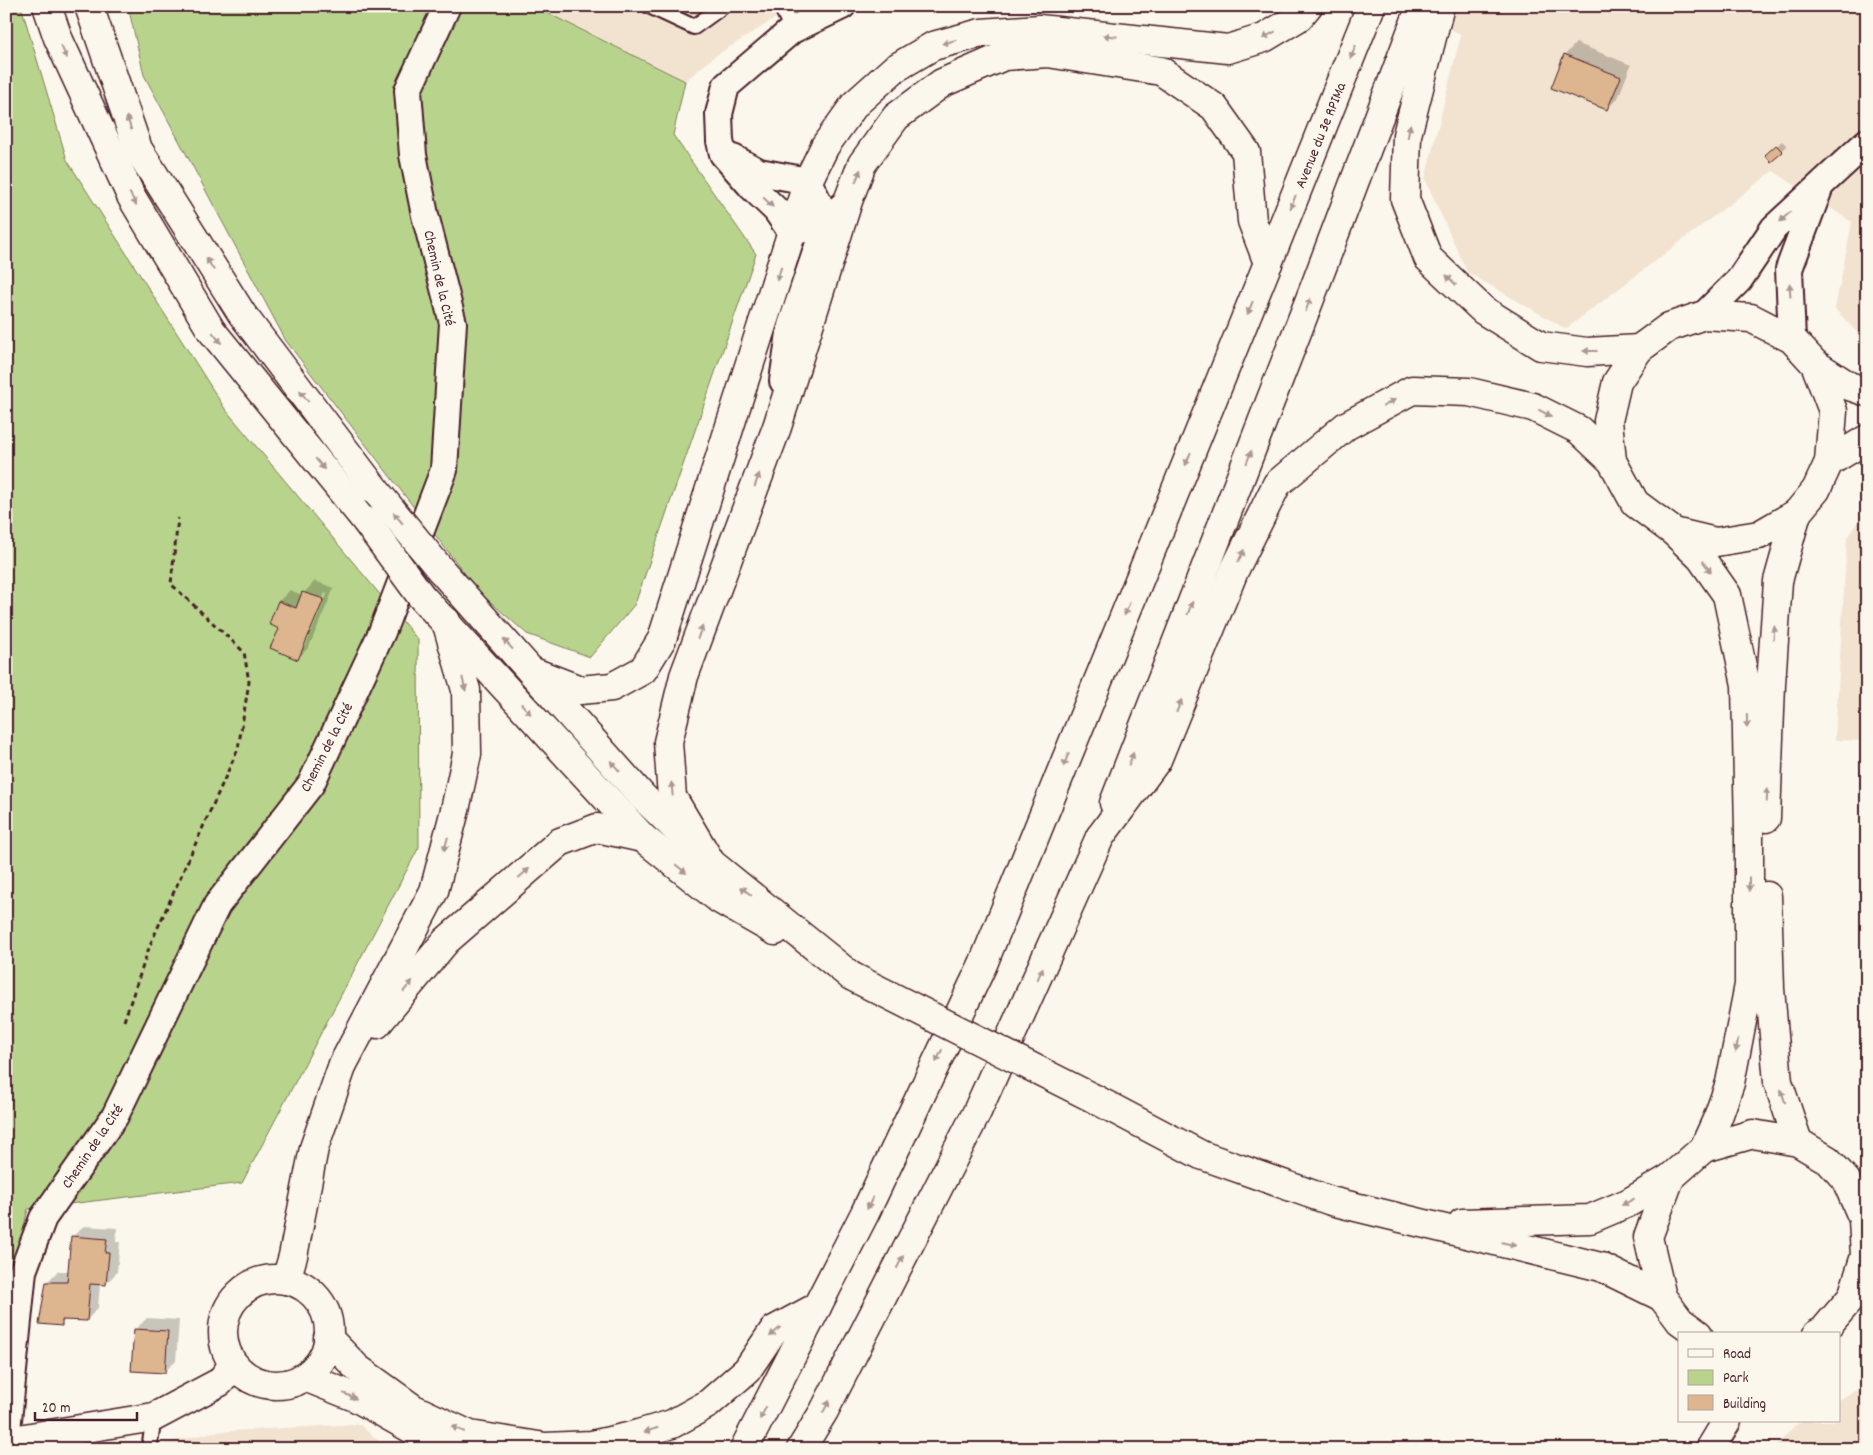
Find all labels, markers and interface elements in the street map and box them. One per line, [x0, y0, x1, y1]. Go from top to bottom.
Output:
one-way arrow [1262, 31, 1277, 39]
one-way arrow [1102, 32, 1118, 40]
one-way arrow [942, 38, 957, 46]
one-way arrow [1349, 44, 1356, 59]
one-way arrow [61, 45, 69, 59]
street label: Avenue du 3e RPIMa [1291, 78, 1354, 192]
one-way arrow [125, 116, 132, 131]
one-way arrow [1405, 123, 1413, 139]
one-way arrow [854, 169, 862, 183]
one-way arrow [129, 192, 137, 206]
one-way arrow [1288, 195, 1296, 209]
one-way arrow [761, 196, 773, 208]
one-way arrow [1780, 211, 1792, 223]
street label: Chemin de la Cité [416, 228, 460, 328]
one-way arrow [205, 257, 215, 270]
one-way arrow [775, 267, 783, 282]
one-way arrow [1445, 274, 1457, 286]
one-way arrow [1785, 282, 1793, 298]
one-way arrow [1304, 297, 1312, 312]
one-way arrow [1245, 301, 1253, 315]
one-way arrow [212, 331, 223, 344]
one-way arrow [1582, 347, 1598, 355]
one-way arrow [299, 389, 309, 403]
one-way arrow [1382, 398, 1396, 407]
one-way arrow [1538, 409, 1552, 417]
one-way arrow [1246, 449, 1253, 464]
one-way arrow [1184, 452, 1192, 466]
one-way arrow [314, 457, 325, 470]
one-way arrow [754, 472, 761, 487]
one-way arrow [393, 512, 404, 525]
one-way arrow [1237, 549, 1245, 564]
one-way arrow [1702, 560, 1712, 574]
one-way arrow [1186, 600, 1194, 615]
one-way arrow [1123, 602, 1131, 616]
one-way arrow [696, 624, 704, 639]
one-way arrow [1770, 624, 1778, 640]
one-way arrow [502, 638, 513, 651]
one-way arrow [460, 677, 468, 692]
one-way arrow [1175, 698, 1183, 713]
street label: Chemin de la Cité [296, 699, 360, 796]
one-way arrow [520, 702, 531, 715]
one-way arrow [1743, 714, 1751, 730]
one-way arrow [1127, 751, 1135, 766]
one-way arrow [1062, 753, 1070, 768]
one-way arrow [610, 759, 621, 772]
one-way arrow [668, 781, 676, 797]
one-way arrow [1763, 787, 1771, 803]
one-way arrow [442, 837, 450, 852]
one-way arrow [675, 863, 688, 874]
one-way arrow [518, 867, 530, 879]
one-way arrow [1745, 876, 1753, 892]
one-way arrow [739, 885, 752, 896]
one-way arrow [1036, 967, 1044, 981]
one-way arrow [403, 980, 414, 993]
one-way arrow [1733, 1038, 1741, 1053]
one-way arrow [935, 1049, 943, 1063]
one-way arrow [1779, 1088, 1787, 1103]
street label: Chemin de la Cité [57, 1101, 130, 1194]
one-way arrow [865, 1196, 873, 1210]
one-way arrow [1621, 1198, 1636, 1206]
one-way arrow [1502, 1240, 1517, 1248]
one-way arrow [896, 1255, 904, 1270]
one-way arrow [769, 1326, 782, 1337]
legend [1678, 1332, 1840, 1422]
text: Road [1723, 1344, 1751, 1366]
text: Park [1723, 1368, 1749, 1390]
scale bar [35, 1390, 138, 1422]
one-way arrow [343, 1392, 357, 1400]
text: Building [1723, 1394, 1766, 1416]
text: 20 m [42, 1398, 70, 1420]
one-way arrow [822, 1400, 830, 1414]
one-way arrow [759, 1405, 767, 1420]
one-way arrow [451, 1425, 465, 1433]
one-way arrow [644, 1426, 659, 1434]

